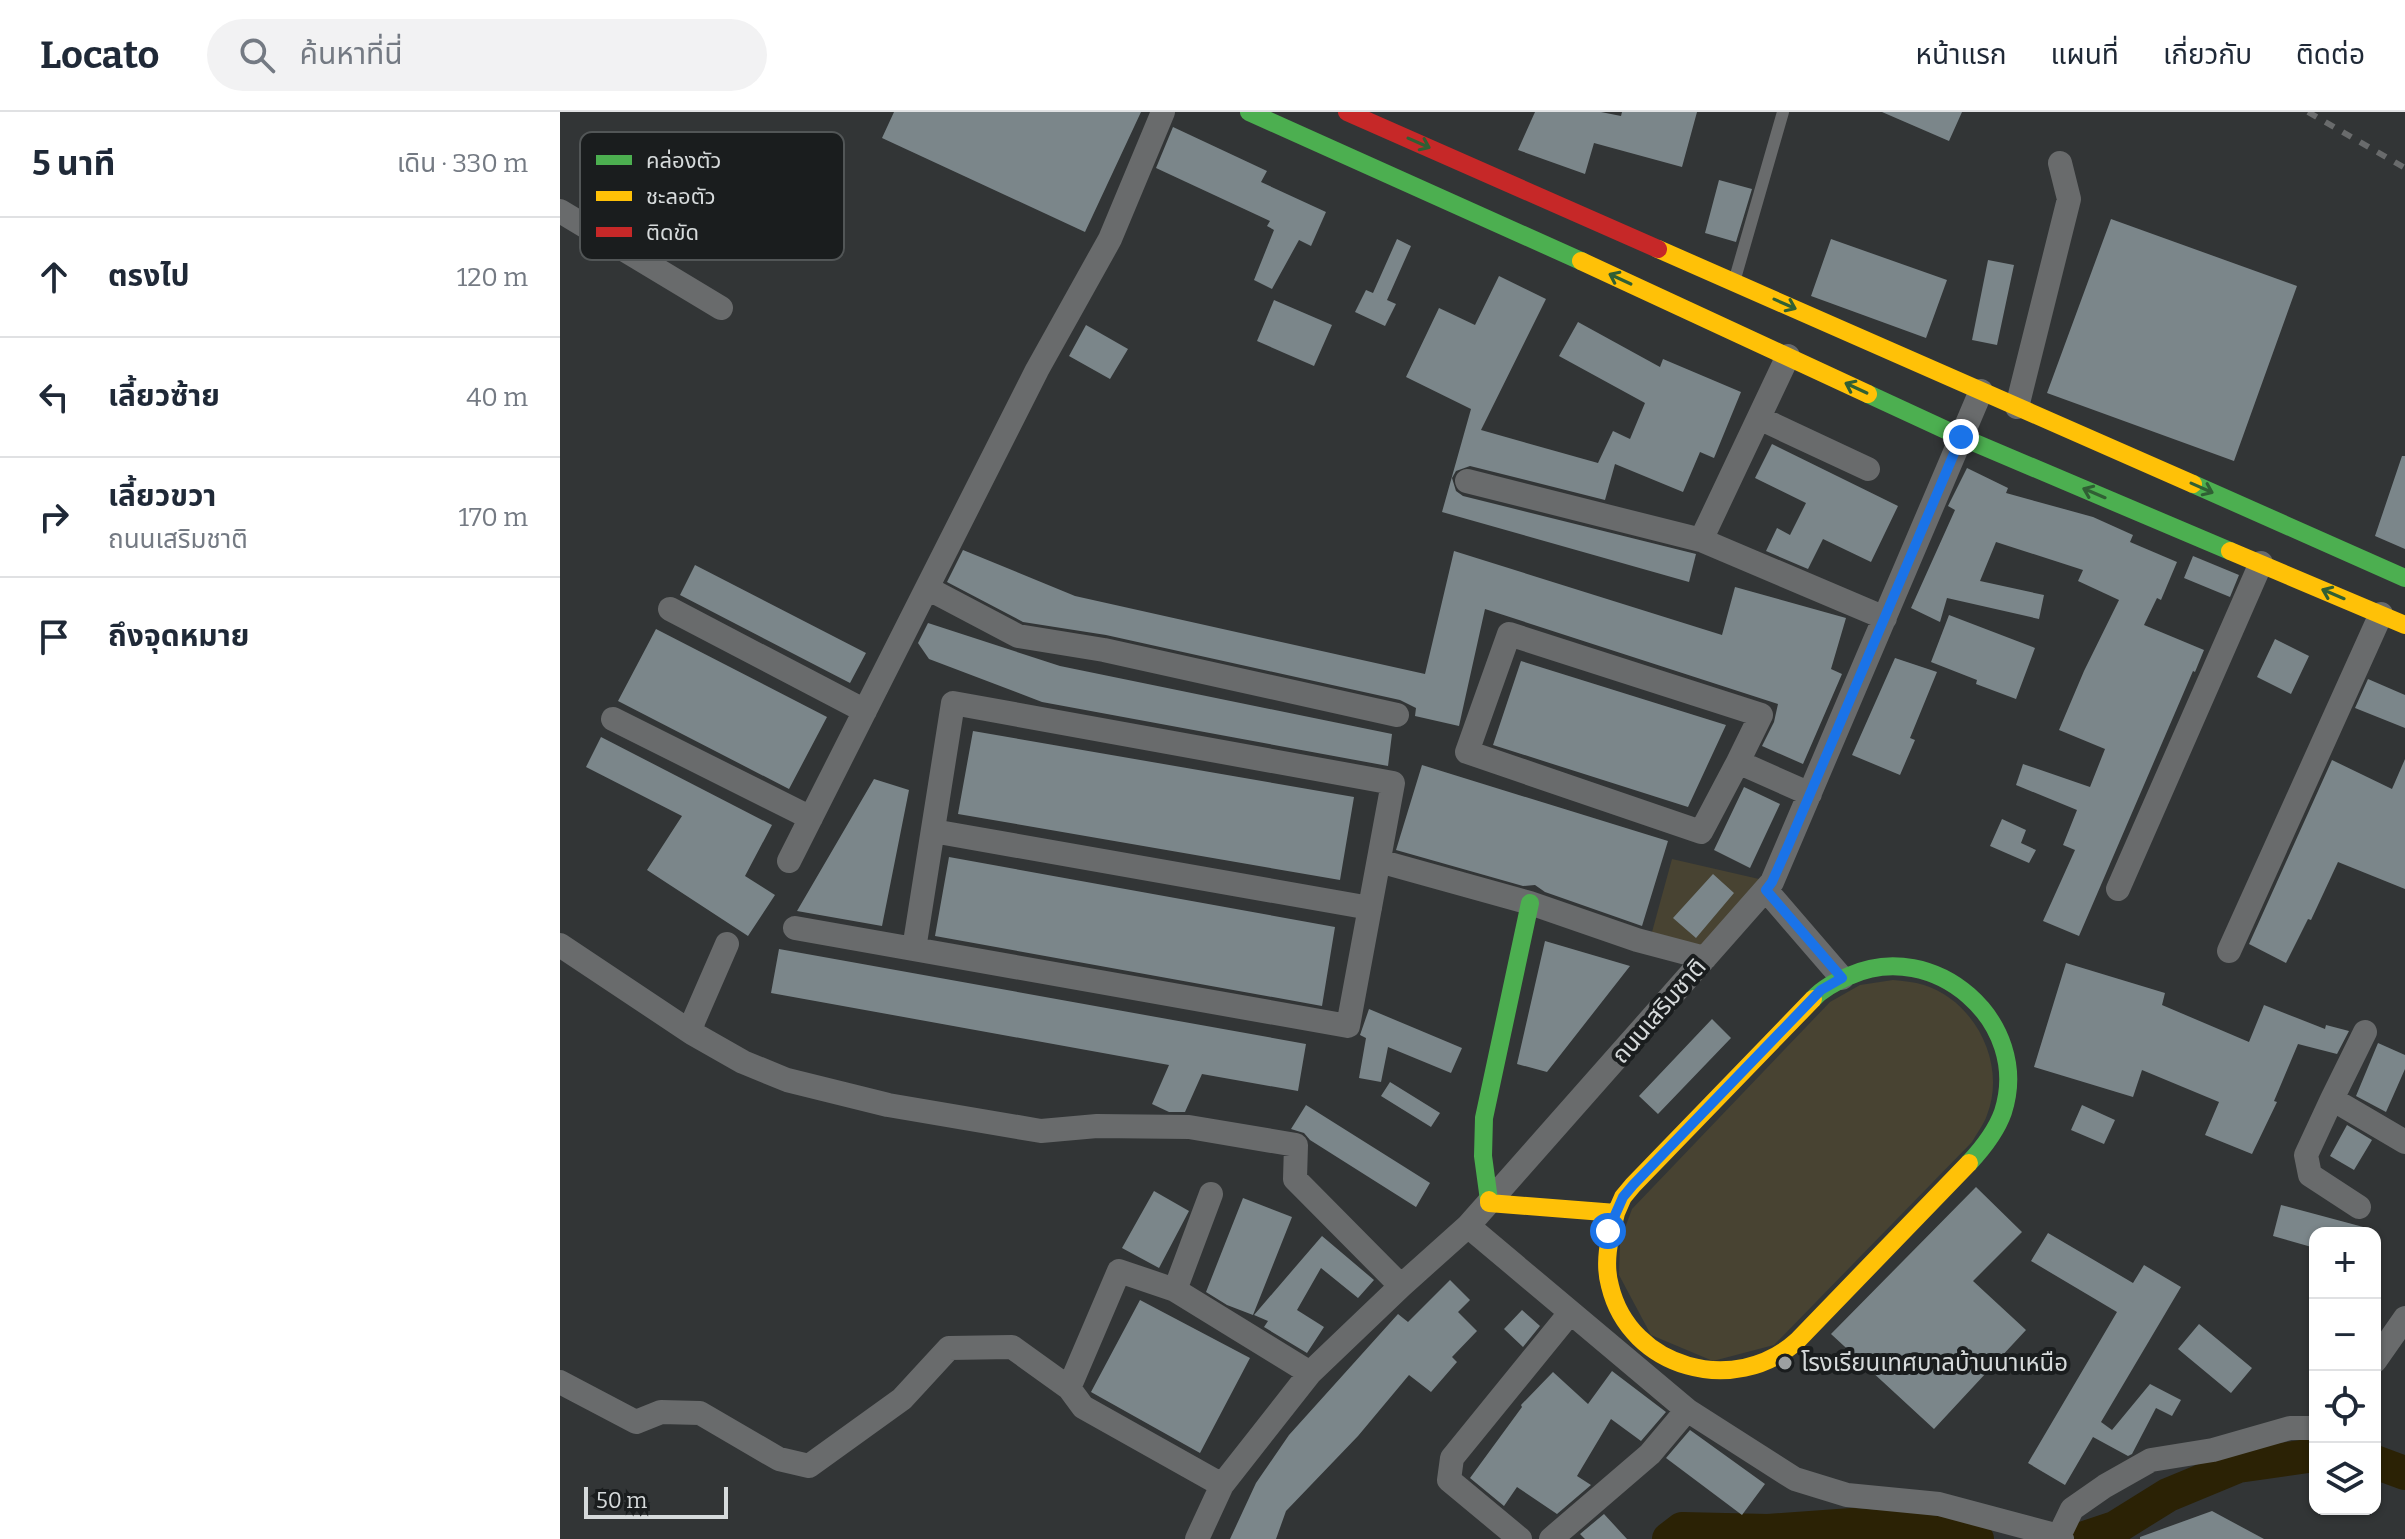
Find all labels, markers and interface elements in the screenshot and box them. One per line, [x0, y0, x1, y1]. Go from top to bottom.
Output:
search box [207, 19, 767, 91]
text: Locato [40, 32, 159, 78]
icon: search [235, 33, 279, 77]
text: ค้นหาที่นี่ [299, 36, 403, 72]
text: หน้าแรก [1916, 38, 2007, 71]
text: แผนที่ [2051, 38, 2119, 71]
text: เกี่ยวกับ [2163, 38, 2252, 71]
text: ติดต่อ [2296, 38, 2365, 71]
legend [580, 132, 844, 260]
one-way arrow [1406, 137, 1430, 152]
text: 5 นาที [32, 143, 115, 184]
text: คล่องตัว [646, 147, 721, 174]
text: เดิน · 330 m [397, 148, 528, 179]
text: ชะลอตัว [646, 183, 716, 210]
text: ติดขัด [646, 219, 699, 246]
icon: ahead [32, 255, 76, 299]
text: ตรงไป [108, 258, 190, 294]
text: 120 m [457, 262, 528, 293]
one-way arrow [1608, 271, 1632, 286]
one-way arrow [1772, 298, 1796, 313]
icon: left [32, 375, 76, 419]
text: เลี้ยวซ้าย [108, 378, 220, 414]
one-way arrow [1844, 380, 1868, 395]
text: 40 m [466, 382, 528, 413]
route end [1943, 419, 1979, 455]
text: เลี้ยวขวา [108, 478, 216, 514]
one-way arrow [2189, 482, 2214, 497]
one-way arrow [2082, 484, 2107, 499]
icon: right [32, 495, 76, 539]
text: 170 m [458, 502, 528, 533]
text: ถนนเสริมชาติ [108, 524, 248, 555]
one-way arrow [2322, 586, 2346, 601]
icon: arrive [32, 615, 76, 659]
text: ถึงจุดหมาย [108, 618, 249, 654]
street label: ถนนเสริมชาติ [1606, 953, 1712, 1069]
route start [1590, 1213, 1626, 1249]
map controls [2309, 1227, 2381, 1515]
button: + [2309, 1227, 2381, 1299]
button: − [2309, 1299, 2381, 1371]
place label: โรงเรียนเทศบาลบ้านนาเหนือ [1801, 1349, 2068, 1377]
marker: โรงเรียนเทศบาลบ้านนาเหนือ [1776, 1354, 1794, 1372]
button: locate [2309, 1371, 2381, 1443]
button: layers [2309, 1443, 2381, 1515]
scale bar [584, 1483, 728, 1519]
text: 50 m [596, 1487, 647, 1514]

